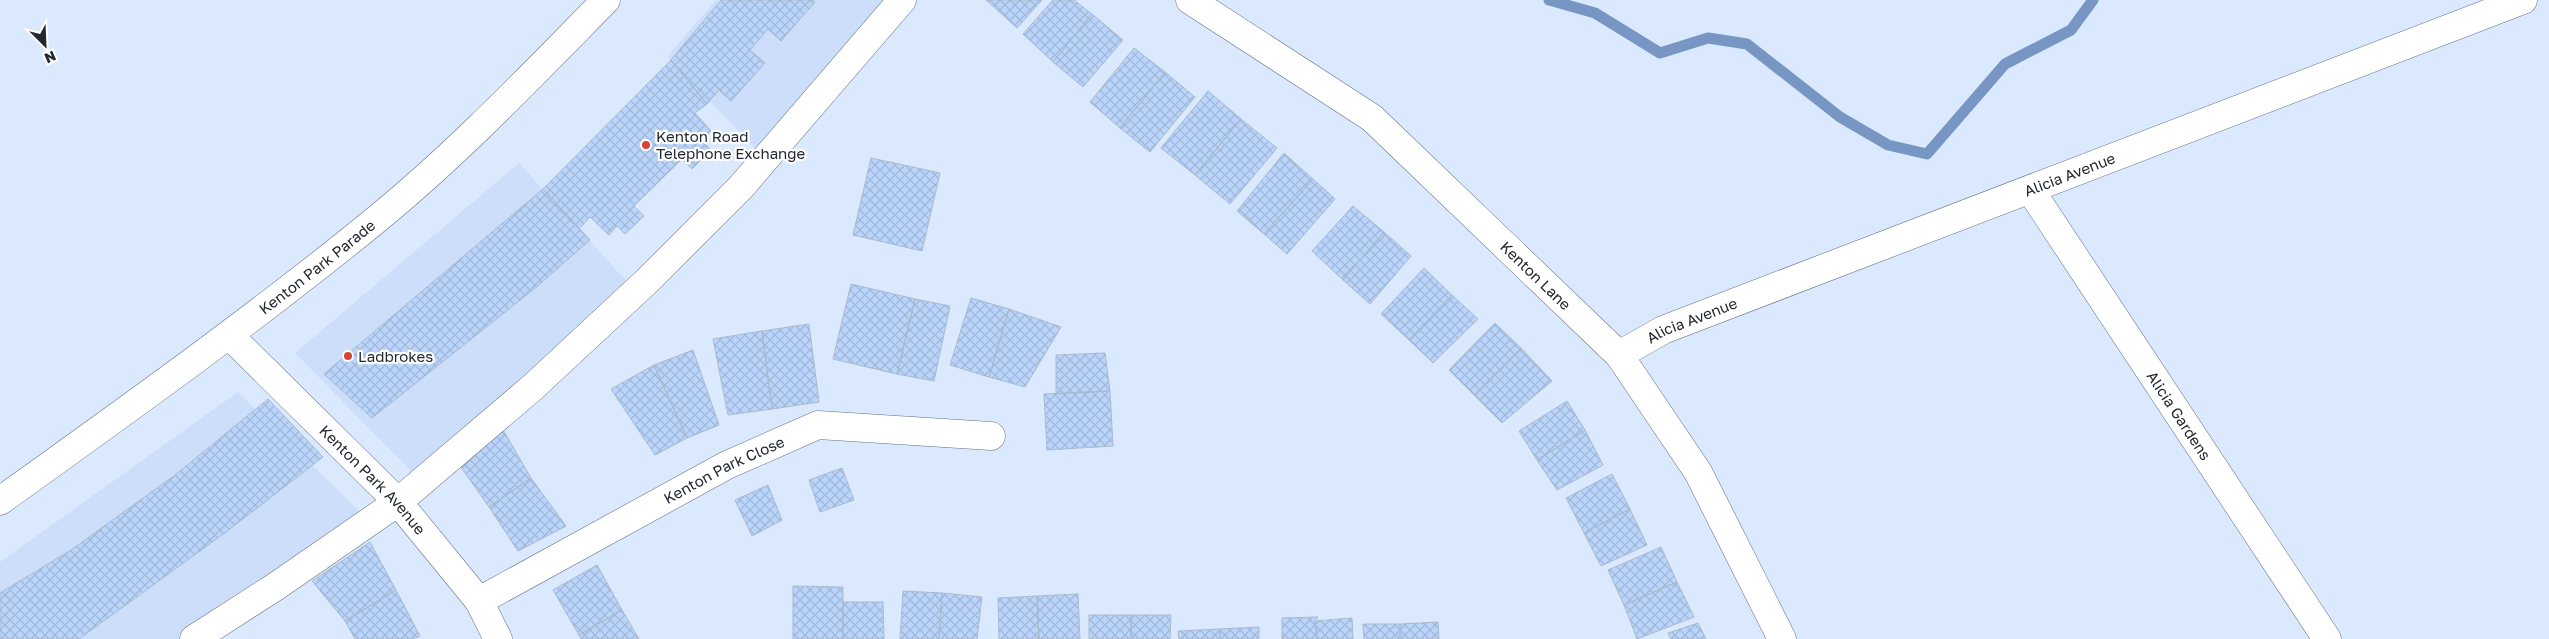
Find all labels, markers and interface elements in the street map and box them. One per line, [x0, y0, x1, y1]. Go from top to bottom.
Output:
north arrow [20, 20, 70, 70]
text: N [42, 47, 59, 67]
place label: Kenton Road Telephone Exchange [656, 127, 806, 162]
marker: Kenton Road Telephone Exchange [640, 139, 652, 151]
street label: Alicia Avenue [2021, 148, 2118, 200]
street label: Kenton Park Parade [255, 215, 379, 318]
street label: Kenton Lane [1497, 237, 1575, 313]
street label: Alicia Avenue [1643, 293, 1740, 347]
place label: Ladbrokes [358, 347, 433, 365]
marker: Ladbrokes [342, 350, 354, 362]
street label: Alicia Gardens [2143, 368, 2215, 463]
street label: Kenton Park Avenue [316, 421, 430, 538]
street label: Kenton Park Close [660, 432, 787, 507]

